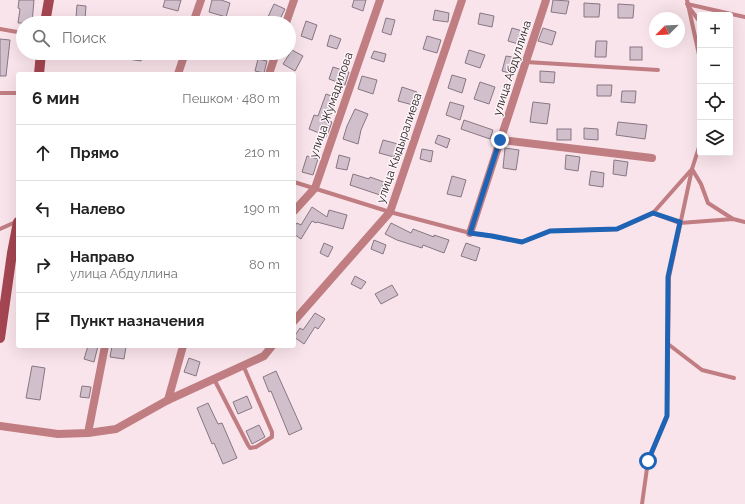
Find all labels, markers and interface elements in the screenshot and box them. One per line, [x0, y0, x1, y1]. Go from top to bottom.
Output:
north arrow [649, 12, 685, 48]
map controls [697, 12, 733, 156]
button: + [697, 12, 733, 48]
search box [16, 16, 296, 60]
street label: улица Абдуллина [490, 19, 534, 117]
icon: search [30, 27, 52, 49]
text: Поиск [62, 29, 107, 47]
button: − [697, 48, 733, 84]
street label: улица Жумадилова [306, 50, 356, 160]
button: locate [697, 84, 733, 120]
text: 6 мин [32, 88, 79, 108]
text: Пешком · 480 m [182, 91, 280, 106]
street label: улица Кыдыралиева [374, 91, 424, 205]
button: layers [697, 120, 733, 156]
route end [491, 131, 509, 149]
icon: ahead [32, 142, 54, 164]
text: Прямо [70, 144, 119, 162]
text: 210 m [244, 145, 280, 160]
icon: left [32, 198, 54, 220]
text: Налево [70, 200, 125, 218]
text: 190 m [244, 201, 280, 216]
text: Направо [70, 248, 134, 266]
icon: right [32, 254, 54, 276]
text: 80 m [249, 257, 280, 272]
text: улица Абдуллина [70, 266, 178, 281]
icon: arrive [32, 310, 54, 332]
text: Пункт назначения [70, 312, 204, 330]
route start [639, 452, 657, 470]

